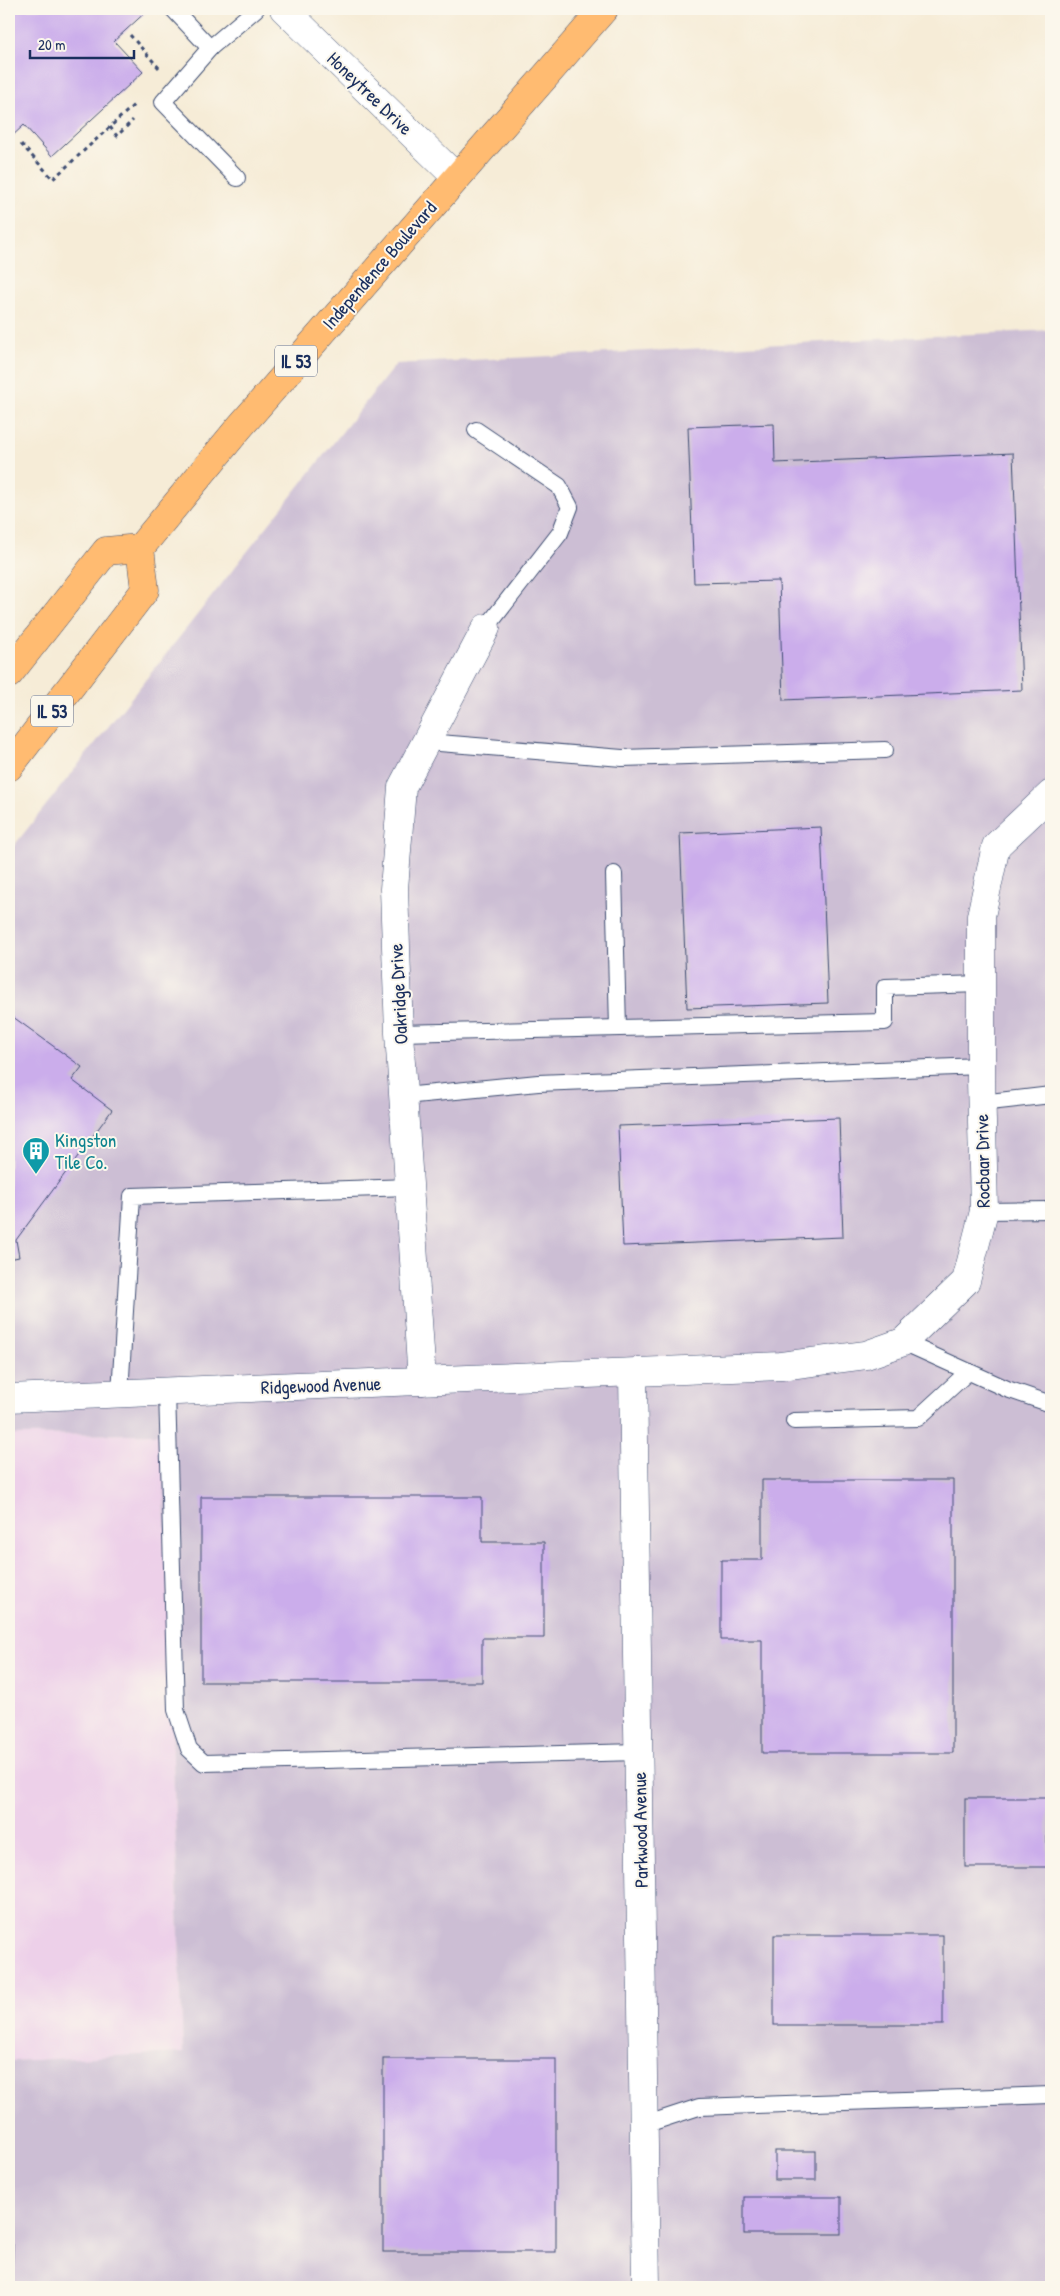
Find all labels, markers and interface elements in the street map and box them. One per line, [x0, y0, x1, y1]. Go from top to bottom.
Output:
scale bar [30, 28, 134, 60]
text: 20 m [38, 34, 65, 55]
street label: Honeytree Drive [321, 45, 419, 141]
street label: Independence Boulevard [316, 195, 442, 335]
road number: IL 53 [275, 346, 317, 376]
road number: IL 53 [31, 696, 73, 726]
street label: Oakridge Drive [382, 942, 414, 1045]
street label: Rocbaar Drive [968, 1113, 996, 1208]
place label: Kingston Tile Co. [55, 1127, 116, 1175]
building icon: Kingston Tile Co. [21, 1136, 51, 1175]
street label: Ridgewood Avenue [260, 1370, 382, 1400]
street label: Parkwood Avenue [626, 1771, 654, 1888]

